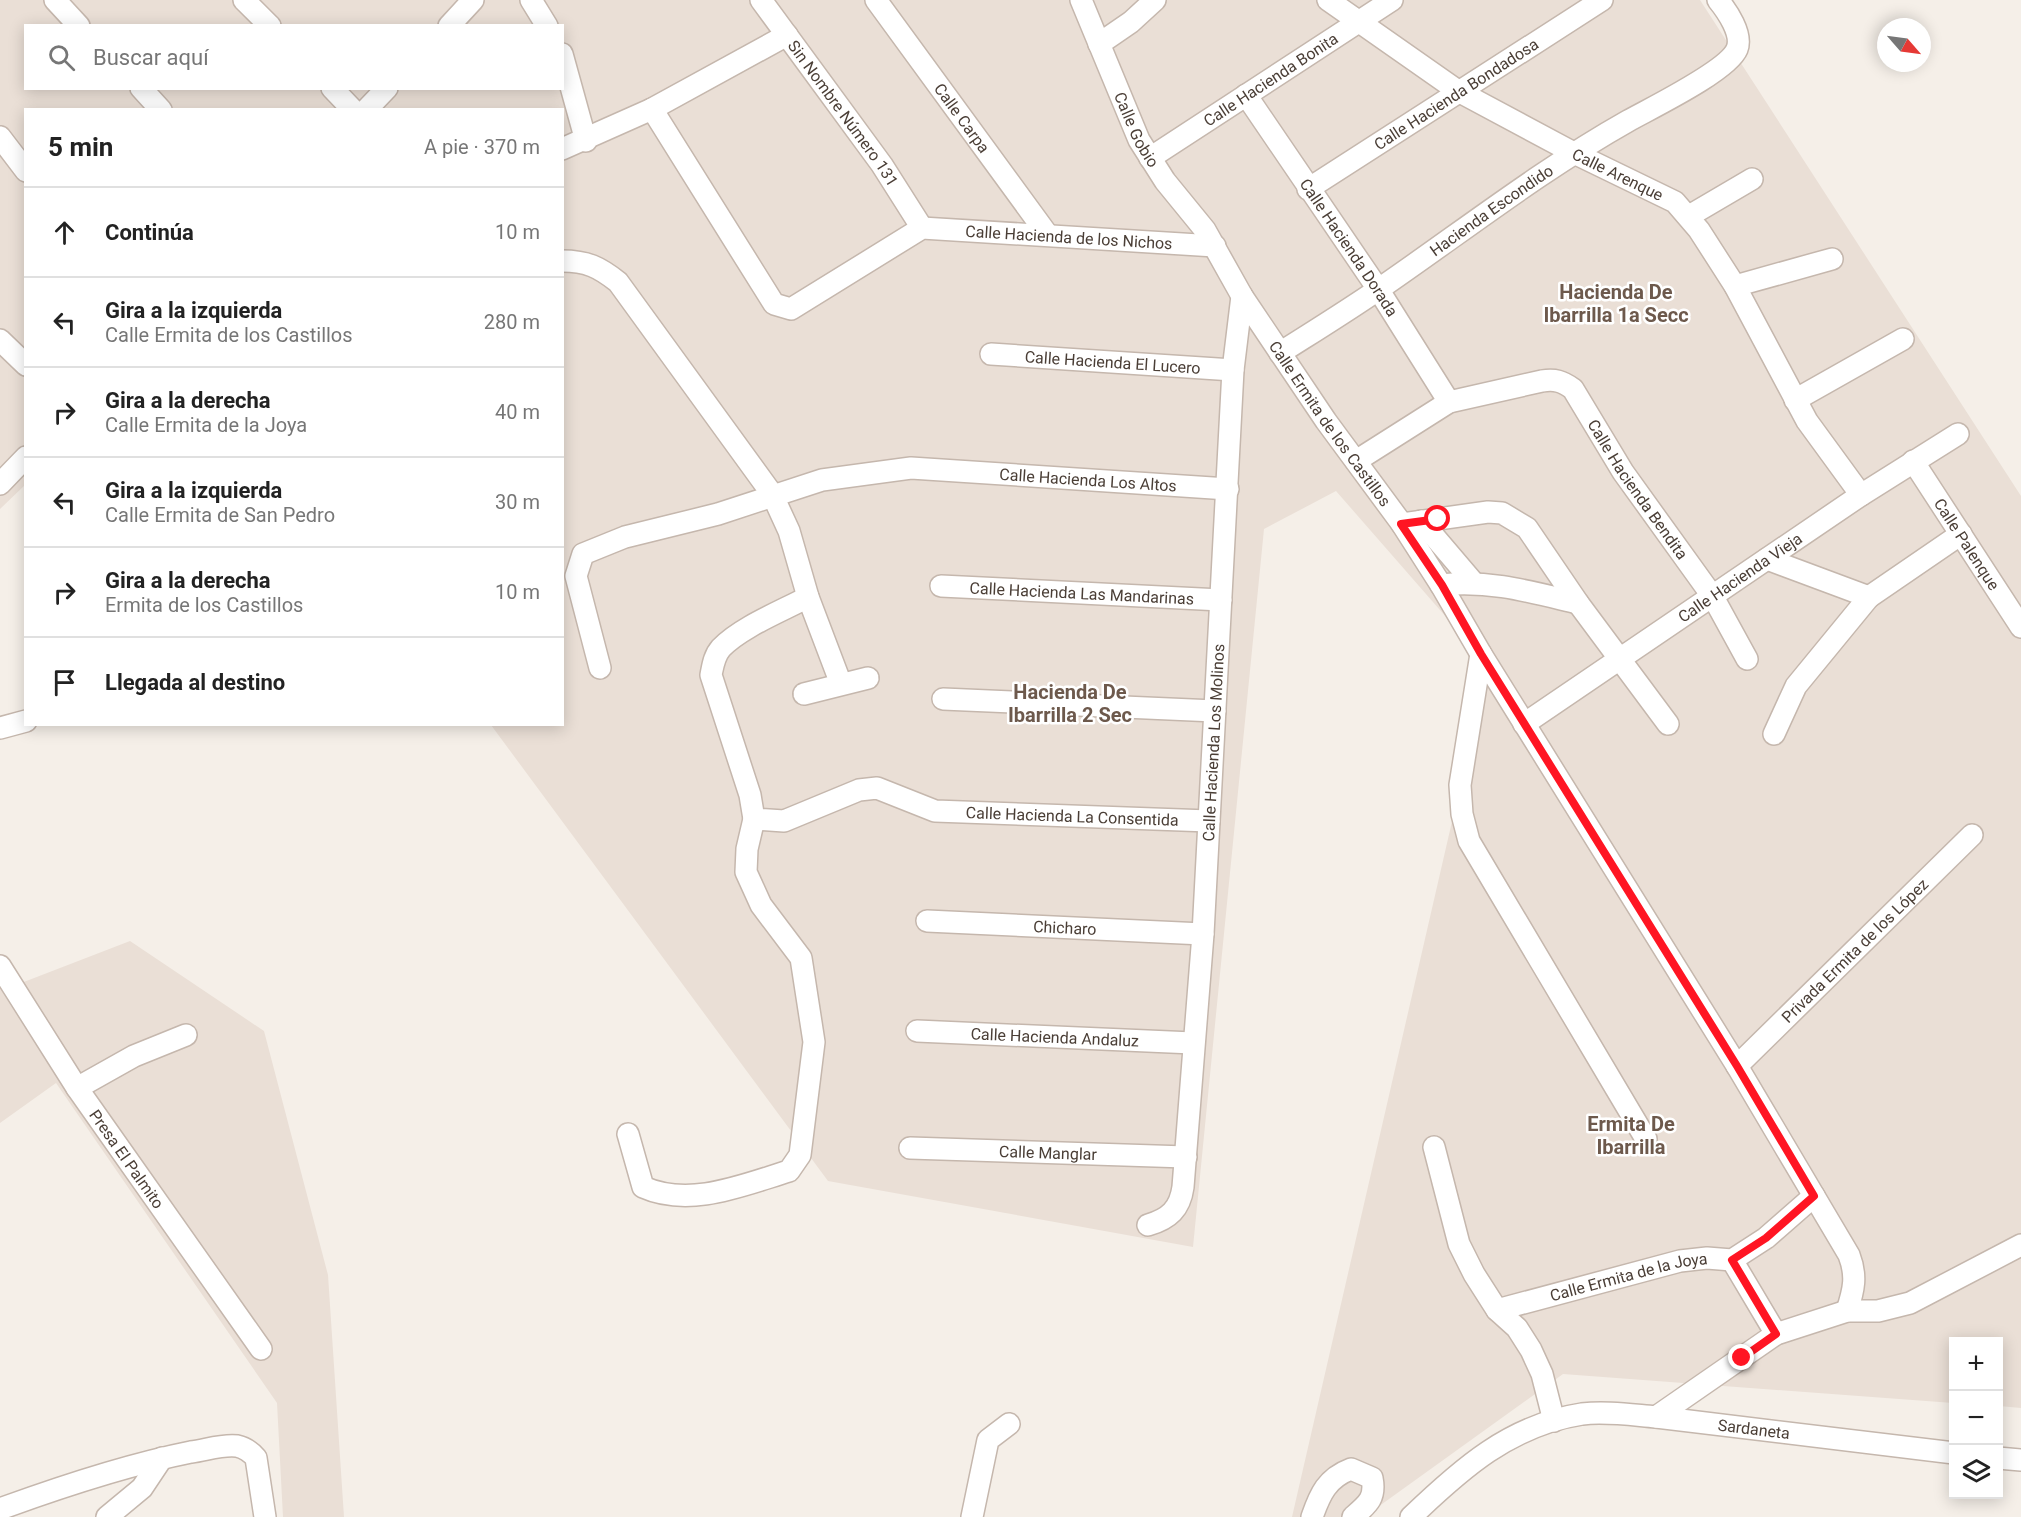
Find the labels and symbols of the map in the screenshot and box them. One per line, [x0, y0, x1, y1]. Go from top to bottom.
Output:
north arrow [1877, 18, 1931, 72]
street label: Calle Hacienda Bonita [1200, 29, 1342, 130]
street label: Calle Hacienda Bondadosa [1371, 34, 1542, 154]
street label: Sin Nombre Número 131 [784, 37, 902, 190]
street label: Calle Carpa [930, 80, 993, 157]
street label: Calle Gobio [1110, 89, 1163, 171]
street label: Calle Arenque [1569, 145, 1666, 205]
street label: Hacienda Escondido [1426, 161, 1557, 260]
street label: Calle Hacienda Dorada [1296, 175, 1402, 320]
street label: Calle Hacienda de los Nichos [965, 222, 1173, 253]
district label: Hacienda De Ibarrilla 1a Secc [1543, 280, 1689, 327]
street label: Calle Ermita de los Castillos [1265, 337, 1395, 510]
street label: Calle Hacienda El Lucero [1024, 347, 1201, 378]
street label: Calle Hacienda Bendita [1584, 416, 1692, 563]
street label: Calle Hacienda Los Altos [999, 465, 1177, 496]
street label: Calle Palenque [1930, 495, 2003, 594]
route start [1424, 505, 1450, 531]
street label: Calle Hacienda Vieja [1674, 529, 1806, 627]
street label: Calle Hacienda Las Mandarinas [969, 578, 1194, 609]
street label: Calle Hacienda Los Molinos [1199, 643, 1228, 842]
district label: Hacienda De Ibarrilla 2 Sec [1008, 680, 1132, 727]
street label: Calle Hacienda La Consentida [965, 803, 1179, 830]
street label: Privada Ermita de los López [1778, 875, 1932, 1027]
street label: Chicharo [1033, 917, 1097, 939]
street label: Calle Hacienda Andaluz [970, 1024, 1139, 1051]
street label: Presa El Palmito [85, 1106, 168, 1212]
district label: Ermita De Ibarrilla [1587, 1112, 1675, 1159]
street label: Calle Manglar [999, 1142, 1098, 1164]
street label: Calle Ermita de la Joya [1548, 1249, 1708, 1305]
route end [1728, 1344, 1754, 1370]
street label: Sardaneta [1717, 1416, 1791, 1443]

